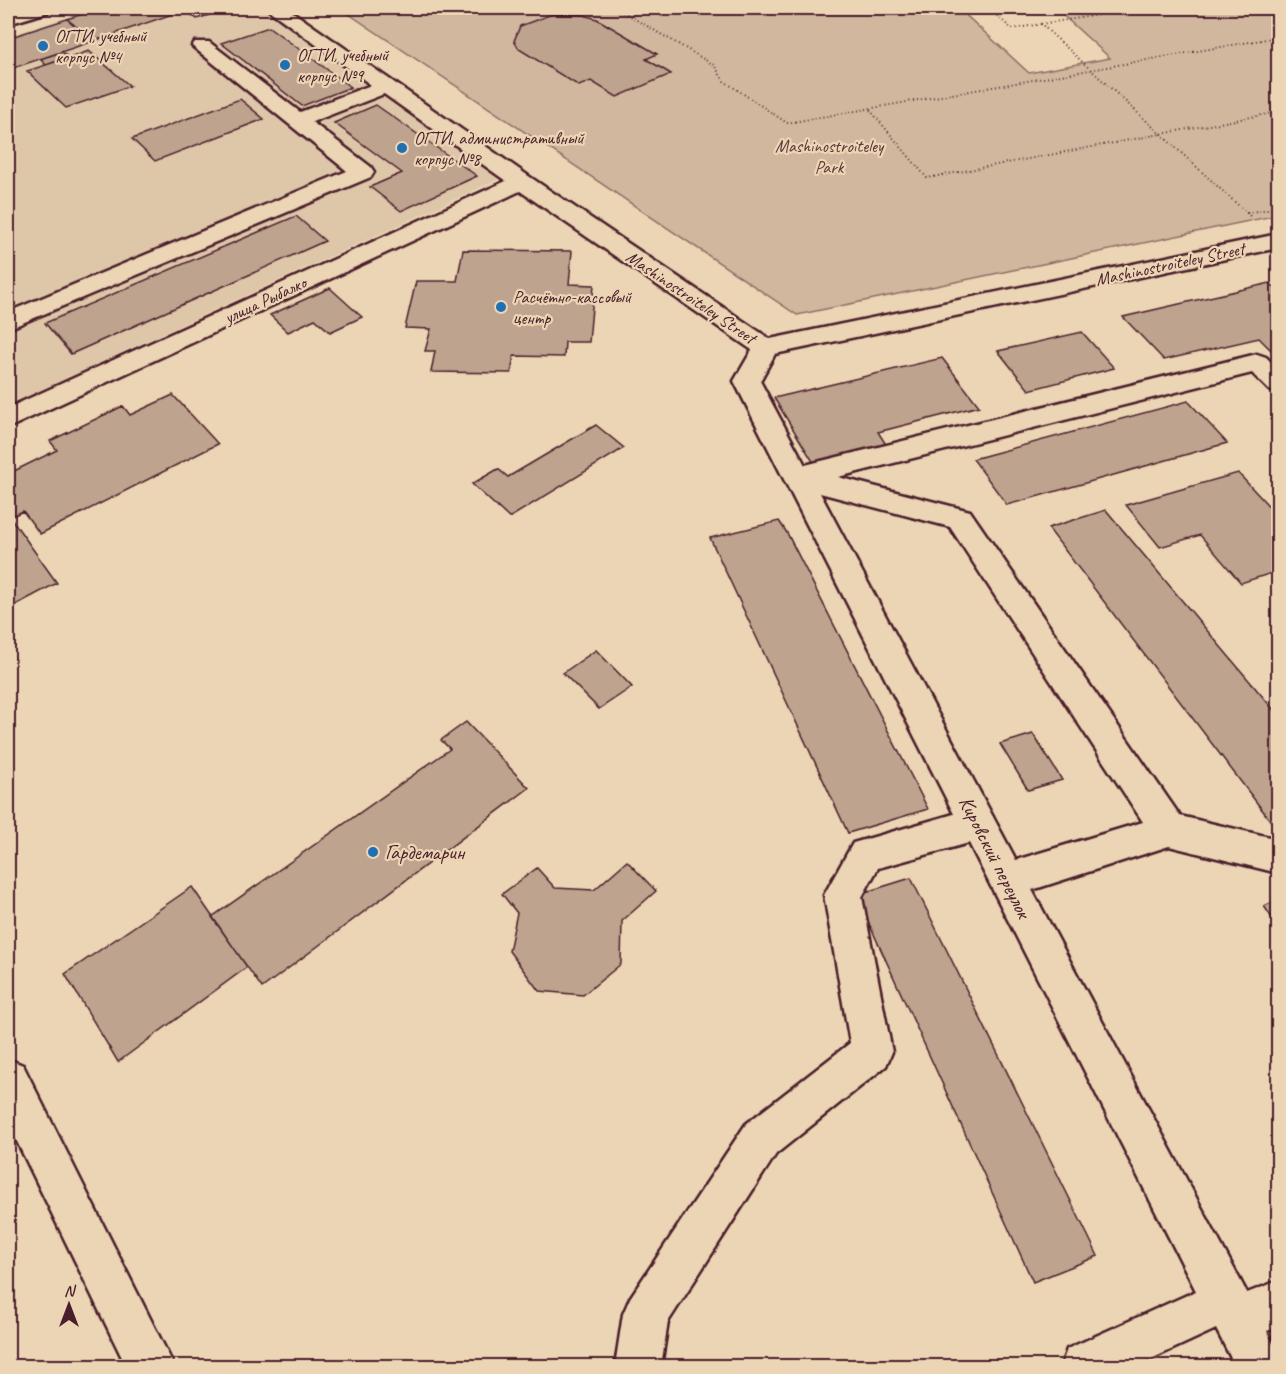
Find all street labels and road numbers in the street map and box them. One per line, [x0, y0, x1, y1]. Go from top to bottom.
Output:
street label: Mashinostroiteley Street [1094, 237, 1249, 291]
street label: Mashinostroiteley Street [622, 245, 763, 350]
street label: улица Рыбалко [220, 271, 311, 329]
street label: Кировский переулок [953, 792, 1038, 924]

